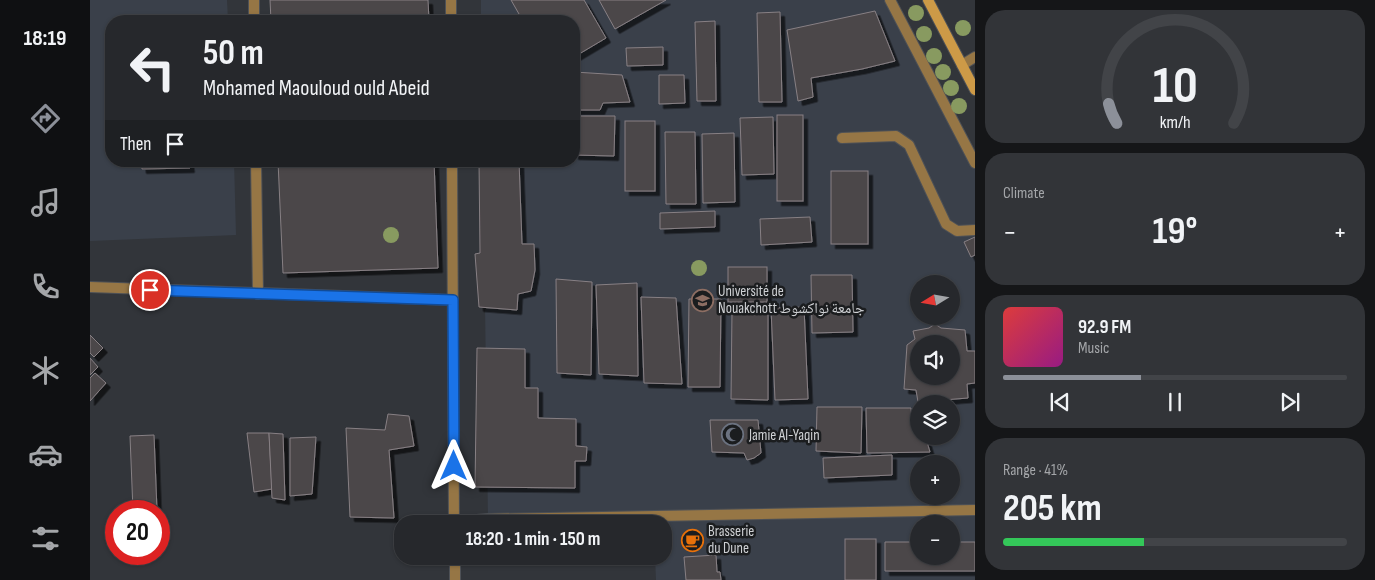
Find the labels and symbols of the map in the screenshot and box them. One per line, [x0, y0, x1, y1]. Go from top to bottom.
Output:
pin [129, 269, 171, 311]
north arrow [910, 275, 960, 325]
place label: Université de Nouakchott جامعة نواكشوط [718, 282, 865, 318]
school or university icon: Université de Nouakchott جامعة نواكشوط [690, 288, 714, 312]
mosque icon: Jamie Al-Yaqin [721, 423, 745, 447]
place label: Jamie Al-Yaqin [748, 426, 820, 445]
position arrow [427, 439, 479, 491]
speed limit sign: 20 [105, 500, 170, 565]
place label: Brasserie du Dune [708, 522, 754, 558]
cafe icon: Brasserie du Dune [680, 528, 704, 552]

